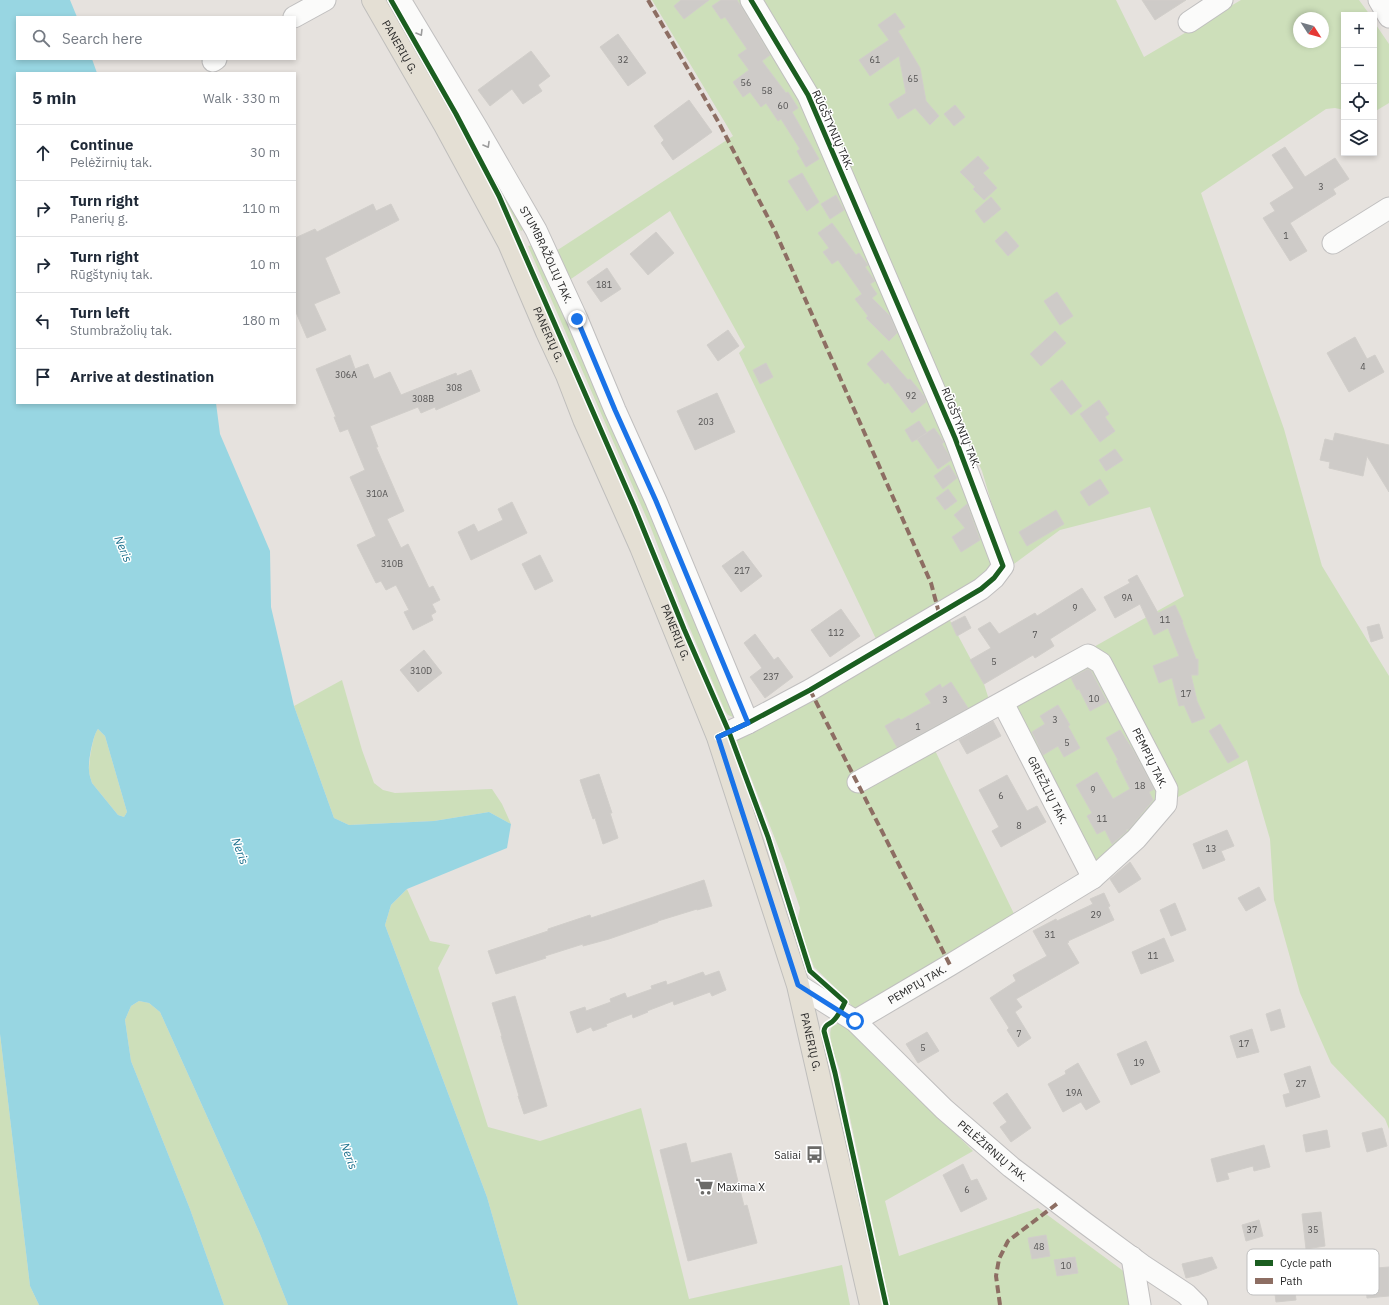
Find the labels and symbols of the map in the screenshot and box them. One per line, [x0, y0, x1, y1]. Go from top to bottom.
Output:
north arrow [1293, 12, 1329, 48]
street label: PANERIŲ G. [379, 17, 421, 76]
one-way arrow [415, 29, 422, 36]
house number: 32 [618, 54, 628, 65]
house number: 61 [870, 54, 880, 65]
house number: 65 [908, 73, 918, 84]
house number: 56 [741, 77, 751, 88]
house number: 58 [762, 85, 772, 96]
street label: RŪGŠTYNIŲ TAK. [809, 88, 857, 172]
house number: 60 [778, 100, 788, 111]
one-way arrow [482, 141, 489, 148]
house number: 3 [1318, 181, 1324, 192]
street label: STUMBRAŽOLIŲ TAK. [517, 203, 576, 306]
house number: 1 [1283, 230, 1289, 241]
house number: 181 [596, 279, 612, 290]
street label: PANERIŲ G. [530, 304, 567, 364]
route end [568, 310, 586, 328]
house number: 4 [1360, 361, 1366, 372]
house number: 306A [335, 369, 357, 380]
house number: 308 [446, 382, 462, 393]
street label: RŪGŠTYNIŲ TAK. [938, 385, 984, 471]
house number: 92 [906, 390, 916, 401]
house number: 308B [412, 393, 434, 404]
house number: 203 [698, 416, 714, 427]
house number: 310A [366, 488, 388, 499]
water label: Neris [111, 533, 136, 565]
house number: 310B [381, 558, 403, 569]
house number: 217 [734, 565, 750, 576]
house number: 9A [1121, 592, 1133, 603]
street label: PANERIŲ G. [658, 602, 693, 663]
house number: 9 [1072, 602, 1078, 613]
house number: 11 [1160, 614, 1170, 625]
house number: 112 [828, 627, 844, 638]
house number: 7 [1032, 629, 1038, 640]
house number: 5 [991, 656, 997, 667]
house number: 310D [410, 665, 432, 676]
house number: 237 [763, 671, 779, 682]
house number: 17 [1181, 688, 1191, 699]
house number: 10 [1089, 693, 1099, 704]
house number: 3 [942, 694, 948, 705]
house number: 3 [1052, 714, 1058, 725]
house number: 1 [915, 721, 921, 732]
street label: PEMPIŲ TAK. [1129, 725, 1171, 791]
house number: 5 [1064, 737, 1070, 748]
street label: GRIEŽLIŲ TAK. [1025, 754, 1071, 827]
house number: 18 [1135, 780, 1145, 791]
house number: 9 [1090, 784, 1096, 795]
house number: 6 [998, 790, 1004, 801]
house number: 11 [1097, 813, 1107, 824]
house number: 8 [1016, 820, 1022, 831]
water label: Neris [229, 835, 252, 867]
house number: 13 [1206, 843, 1216, 854]
house number: 29 [1091, 909, 1101, 920]
house number: 31 [1045, 929, 1055, 940]
house number: 11 [1148, 950, 1158, 961]
street label: PEMPIŲ TAK. [885, 962, 949, 1007]
street label: PANERIŲ G. [798, 1011, 824, 1073]
route start [846, 1012, 864, 1030]
house number: 7 [1016, 1028, 1022, 1039]
house number: 17 [1239, 1038, 1249, 1049]
house number: 5 [920, 1042, 926, 1053]
house number: 19 [1134, 1057, 1144, 1068]
house number: 27 [1296, 1078, 1306, 1089]
house number: 19A [1066, 1087, 1083, 1098]
street label: PELĖŽIRNIŲ TAK. [955, 1117, 1031, 1184]
water label: Neris [338, 1140, 361, 1172]
bus stop icon: Saliai [804, 1145, 824, 1165]
place label: Saliai [774, 1148, 801, 1162]
supermarket icon: Maxima X [694, 1177, 714, 1197]
place label: Maxima X [717, 1180, 765, 1194]
house number: 6 [964, 1184, 970, 1195]
house number: 37 [1247, 1224, 1257, 1235]
house number: 35 [1308, 1224, 1318, 1235]
house number: 48 [1034, 1241, 1044, 1252]
legend [1247, 1249, 1379, 1295]
text: Cycle path [1280, 1256, 1332, 1270]
house number: 10 [1061, 1260, 1071, 1271]
text: Path [1280, 1274, 1303, 1288]

